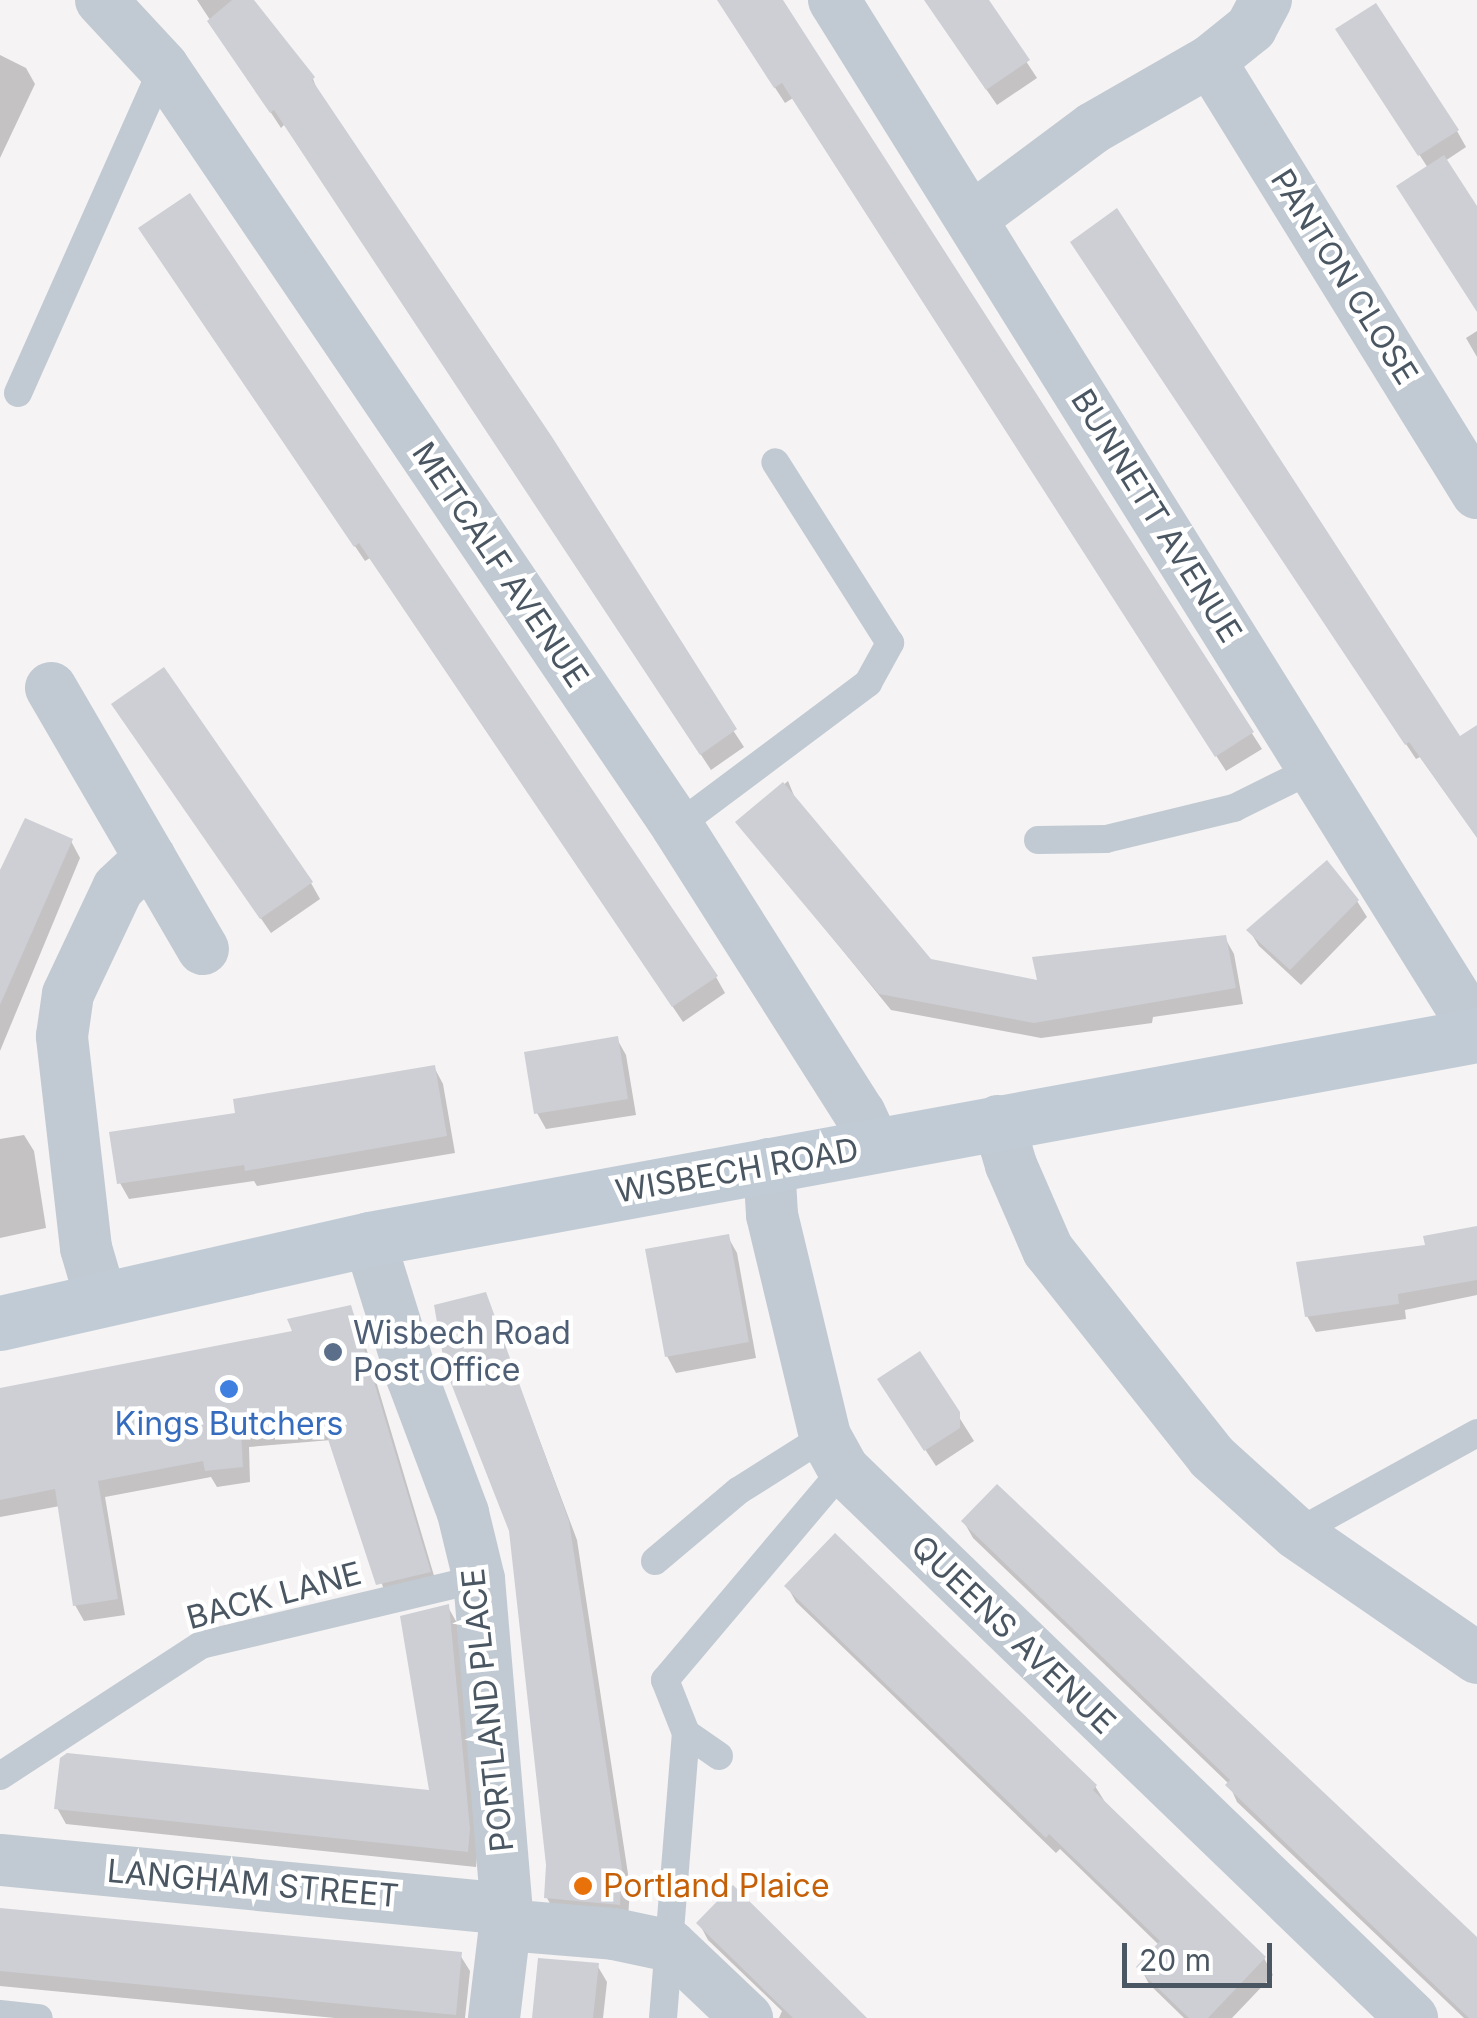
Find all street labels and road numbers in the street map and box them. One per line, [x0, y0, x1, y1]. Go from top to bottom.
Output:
street label: PANTON CLOSE [1262, 162, 1426, 392]
street label: BUNNETT AVENUE [1063, 382, 1249, 650]
street label: METCALF AVENUE [404, 435, 596, 695]
street label: WISBECH ROAD [612, 1131, 862, 1211]
street label: QUEENS AVENUE [903, 1528, 1123, 1742]
street label: BACK LANE [182, 1554, 366, 1638]
street label: PORTLAND PLACE [454, 1566, 522, 1854]
street label: LANGHAM STREET [105, 1852, 401, 1916]

